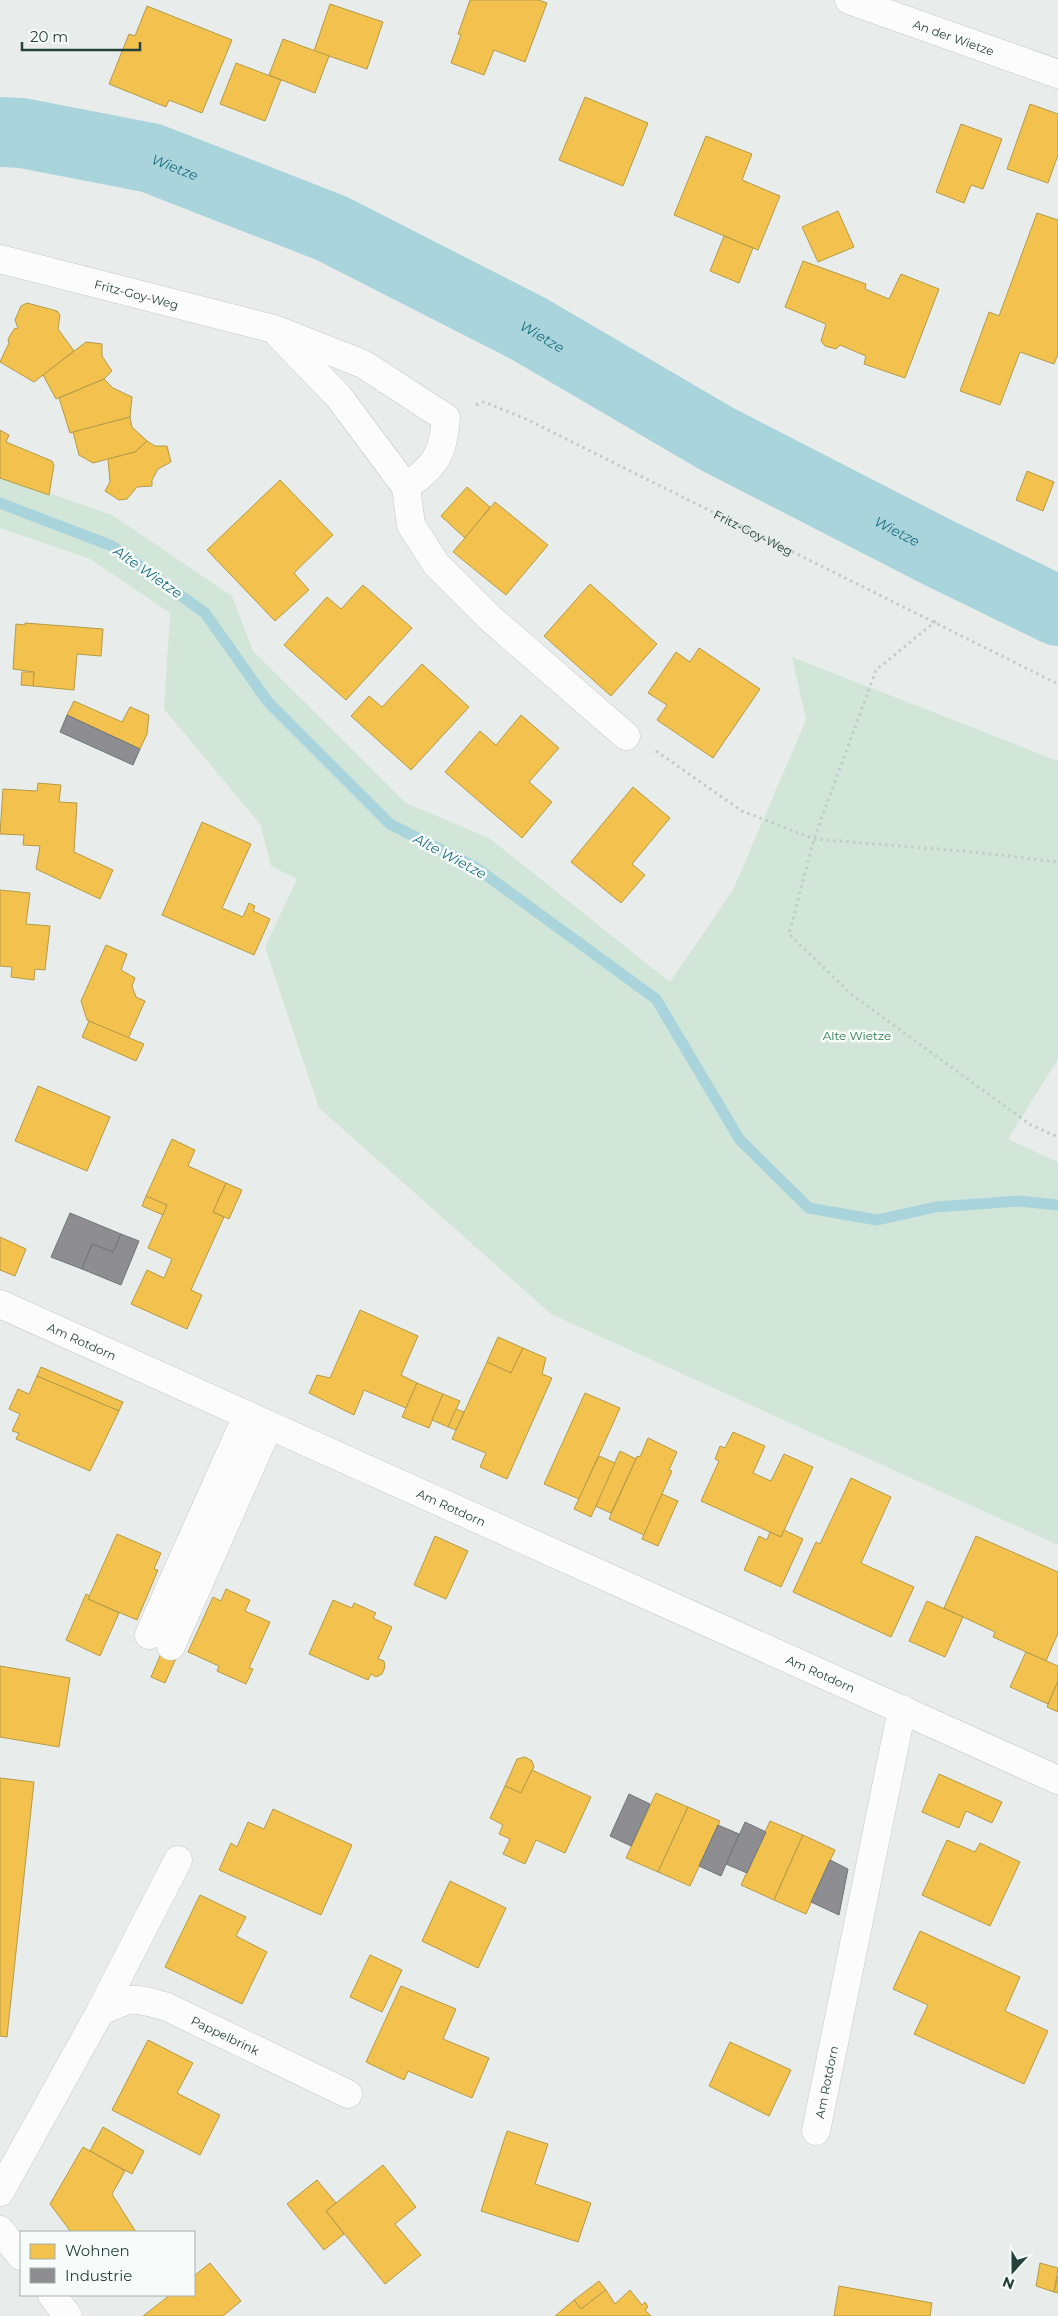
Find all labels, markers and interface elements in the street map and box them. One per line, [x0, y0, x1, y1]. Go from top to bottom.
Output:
street label: An der Wietze [911, 16, 996, 58]
scale bar [22, 20, 140, 52]
text: 20 m [30, 27, 68, 46]
water label: Wietze [149, 150, 201, 184]
street label: Fritz-Goy-Weg [93, 276, 180, 312]
water label: Wietze [517, 317, 568, 357]
street label: Fritz-Goy-Weg [711, 506, 795, 558]
water label: Wietze [871, 512, 923, 551]
water label: Alte Wietze [109, 541, 186, 602]
water label: Alte Wietze [410, 829, 489, 883]
park label: Alte Wietze [823, 1028, 891, 1043]
street label: Am Rotdorn [45, 1319, 119, 1363]
street label: Am Rotdorn [415, 1485, 488, 1529]
street label: Am Rotdorn [784, 1651, 858, 1695]
street label: Pappelbrink [189, 2012, 263, 2058]
street label: Am Rotdorn [811, 2044, 841, 2120]
legend [20, 2231, 195, 2296]
text: Wohnen [65, 2241, 130, 2260]
north arrow [988, 2246, 1038, 2296]
text: Industrie [65, 2266, 132, 2285]
text: N [1000, 2273, 1017, 2294]

